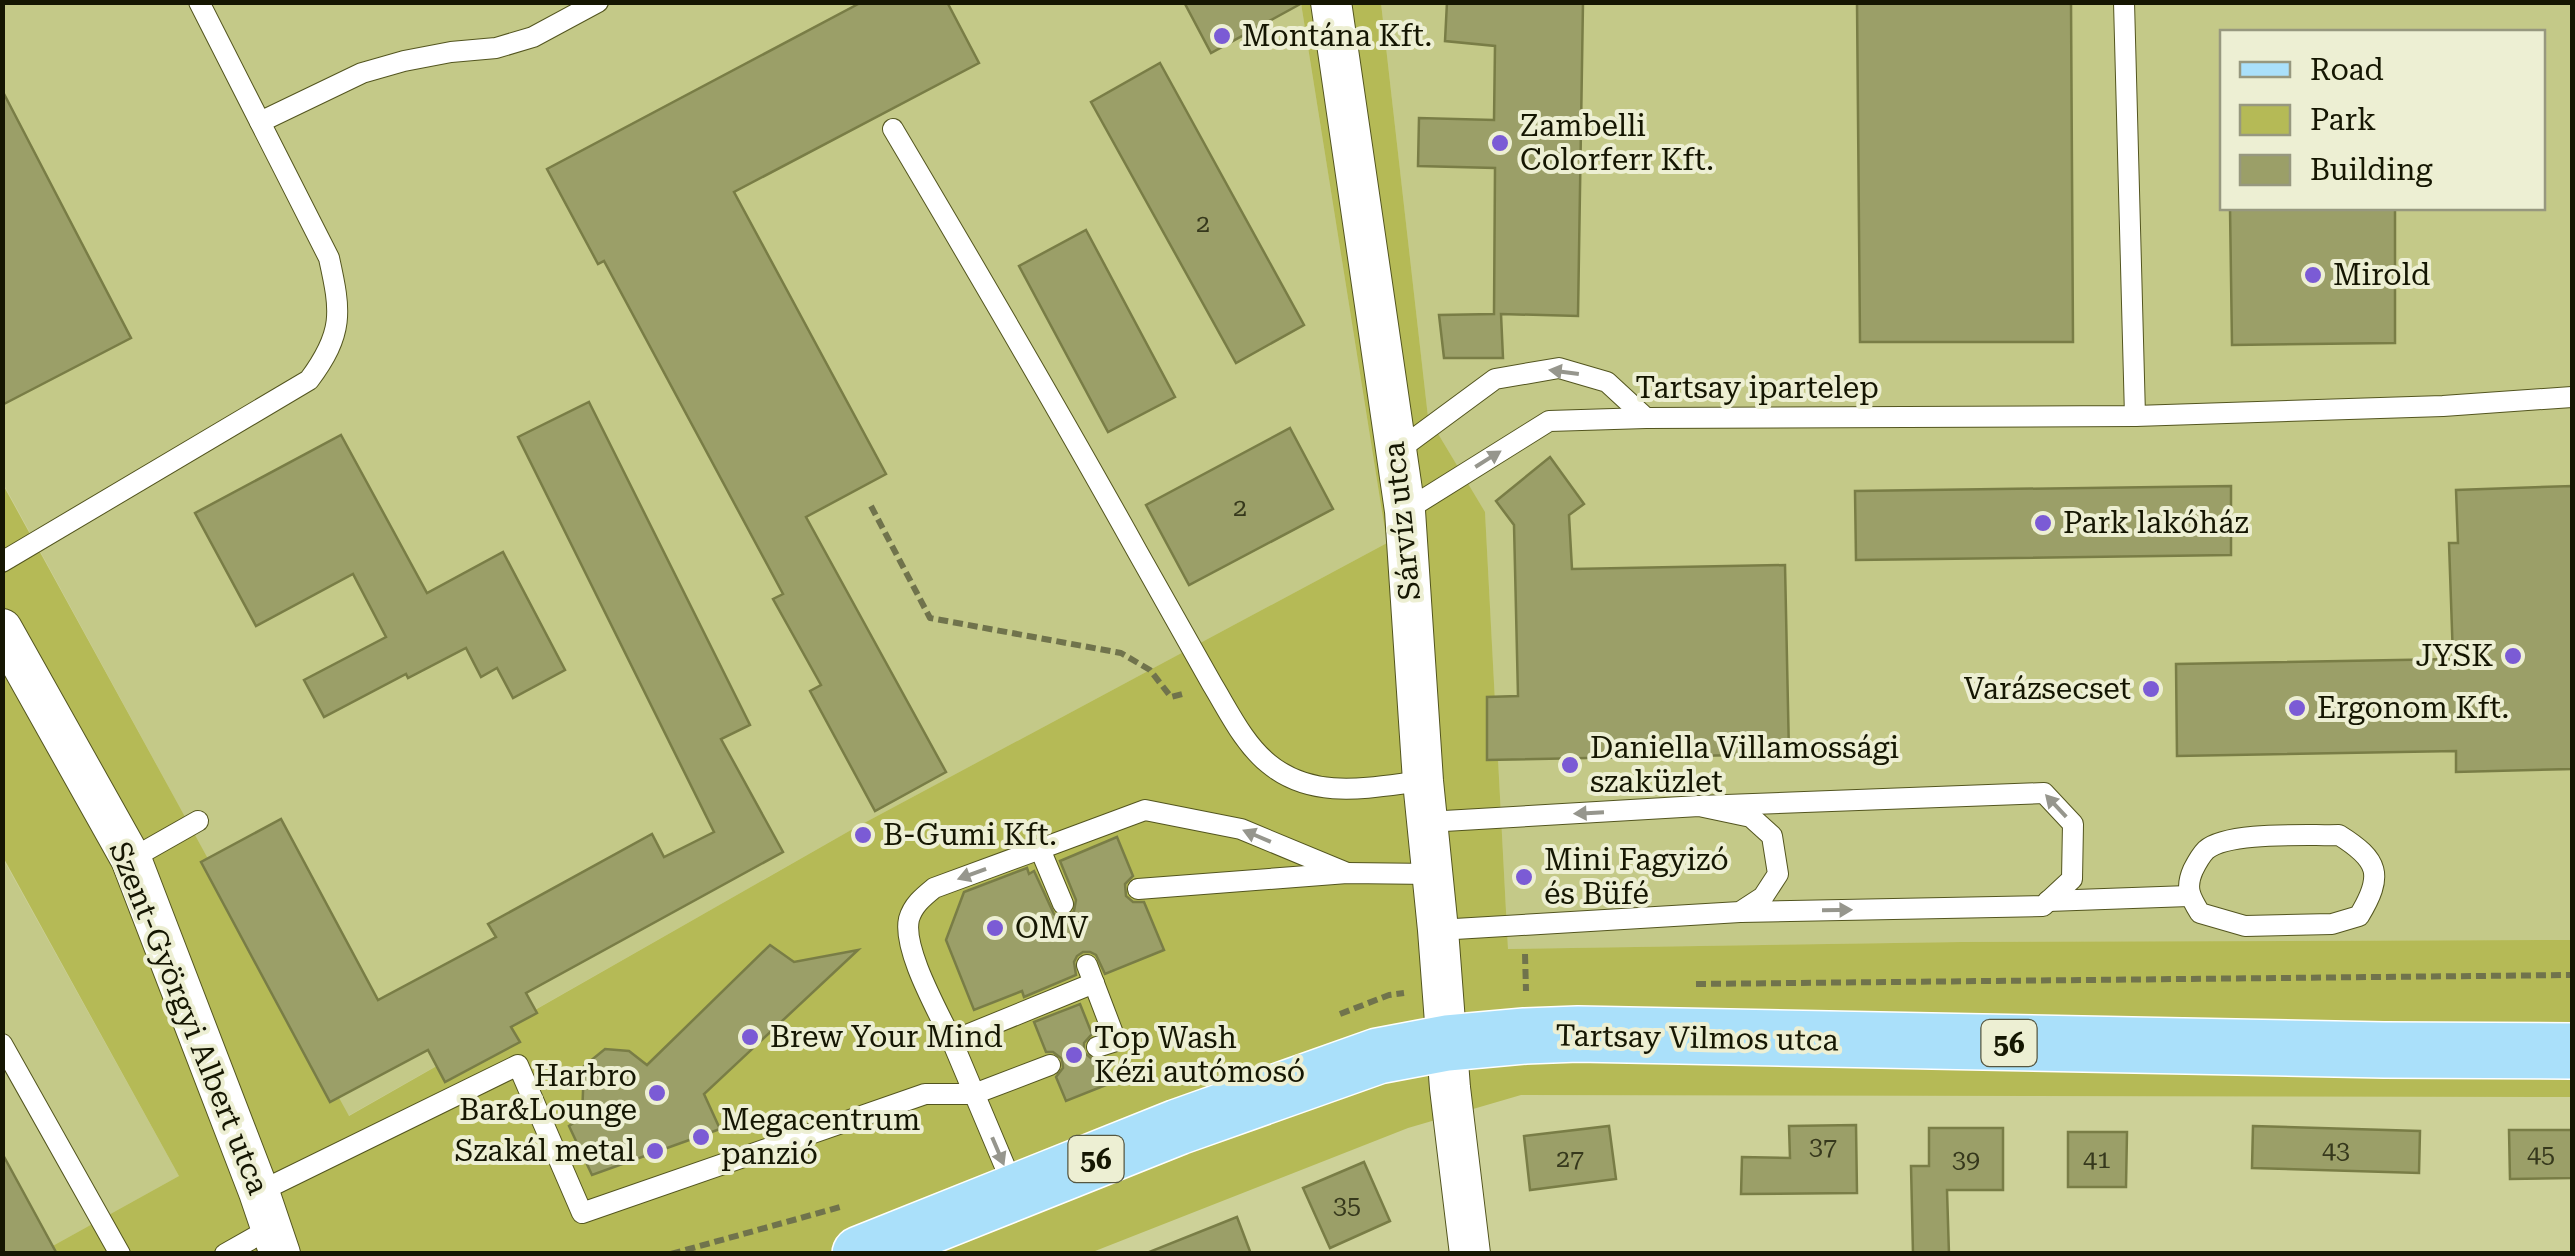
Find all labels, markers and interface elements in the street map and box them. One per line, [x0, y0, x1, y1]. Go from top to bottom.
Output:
place label: Montána Kft. [1242, 18, 1432, 53]
marker: Montána Kft. [1211, 25, 1233, 47]
legend [2220, 30, 2545, 210]
text: Road [2310, 52, 2384, 87]
text: Park [2310, 102, 2376, 137]
place label: Zambelli Colorferr Kft. [1520, 108, 1714, 177]
marker: Zambelli Colorferr Kft. [1489, 132, 1511, 154]
text: Building [2310, 152, 2433, 187]
house number: 2 [1196, 209, 1210, 238]
place label: Mirold [2333, 257, 2430, 292]
marker: Mirold [2302, 264, 2324, 286]
one-way arrow [1548, 364, 1579, 380]
street label: Tartsay ipartelep [1635, 370, 1879, 405]
street label: Sárvíz utca [1376, 440, 1427, 602]
one-way arrow [1474, 451, 1502, 468]
house number: 2 [1233, 493, 1247, 522]
place label: Park lakóház [2063, 505, 2249, 540]
marker: Park lakóház [2032, 512, 2054, 534]
place label: JYSK [2415, 638, 2493, 673]
marker: JYSK [2502, 645, 2524, 667]
place label: Varázsecset [1964, 671, 2131, 706]
marker: Varázsecset [2140, 678, 2162, 700]
place label: Ergonom Kft. [2317, 690, 2509, 725]
marker: Ergonom Kft. [2286, 697, 2308, 719]
place label: Daniella Villamossági szaküzlet [1590, 730, 1899, 799]
marker: Daniella Villamossági szaküzlet [1559, 754, 1581, 776]
one-way arrow [2045, 794, 2068, 818]
one-way arrow [1573, 805, 1605, 821]
place label: B-Gumi Kft. [883, 817, 1057, 852]
marker: B-Gumi Kft. [852, 824, 874, 846]
one-way arrow [1242, 827, 1272, 843]
street label: Szent-Györgyi Albert utca [103, 836, 276, 1199]
place label: Mini Fagyizó és Büfé [1544, 842, 1729, 911]
marker: Mini Fagyizó és Büfé [1513, 866, 1535, 888]
one-way arrow [956, 867, 986, 882]
one-way arrow [1822, 902, 1854, 918]
place label: OMV [1015, 910, 1088, 945]
marker: OMV [984, 917, 1006, 939]
street label: Tartsay Vilmos utca [1555, 1018, 1839, 1057]
place label: Brew Your Mind [770, 1019, 1003, 1054]
place label: Top Wash Kézi autómosó [1094, 1020, 1305, 1089]
road number: 56 [1982, 1020, 2036, 1066]
marker: Brew Your Mind [739, 1026, 761, 1048]
marker: Top Wash Kézi autómosó [1063, 1044, 1085, 1066]
place label: Harbro Bar&Lounge [459, 1058, 637, 1127]
marker: Harbro Bar&Lounge [646, 1082, 668, 1104]
place label: Megacentrum panzió [721, 1102, 920, 1171]
marker: Megacentrum panzió [690, 1126, 712, 1148]
house number: 37 [1809, 1132, 1837, 1161]
place label: Szakál metal [454, 1133, 635, 1168]
one-way arrow [991, 1136, 1007, 1166]
road number: 56 [1068, 1136, 1124, 1182]
house number: 43 [2322, 1136, 2350, 1165]
marker: Szakál metal [644, 1140, 666, 1162]
house number: 45 [2527, 1140, 2555, 1169]
house number: 27 [1556, 1144, 1584, 1173]
house number: 39 [1952, 1145, 1980, 1174]
house number: 41 [2083, 1145, 2111, 1174]
house number: 35 [1333, 1191, 1361, 1220]

